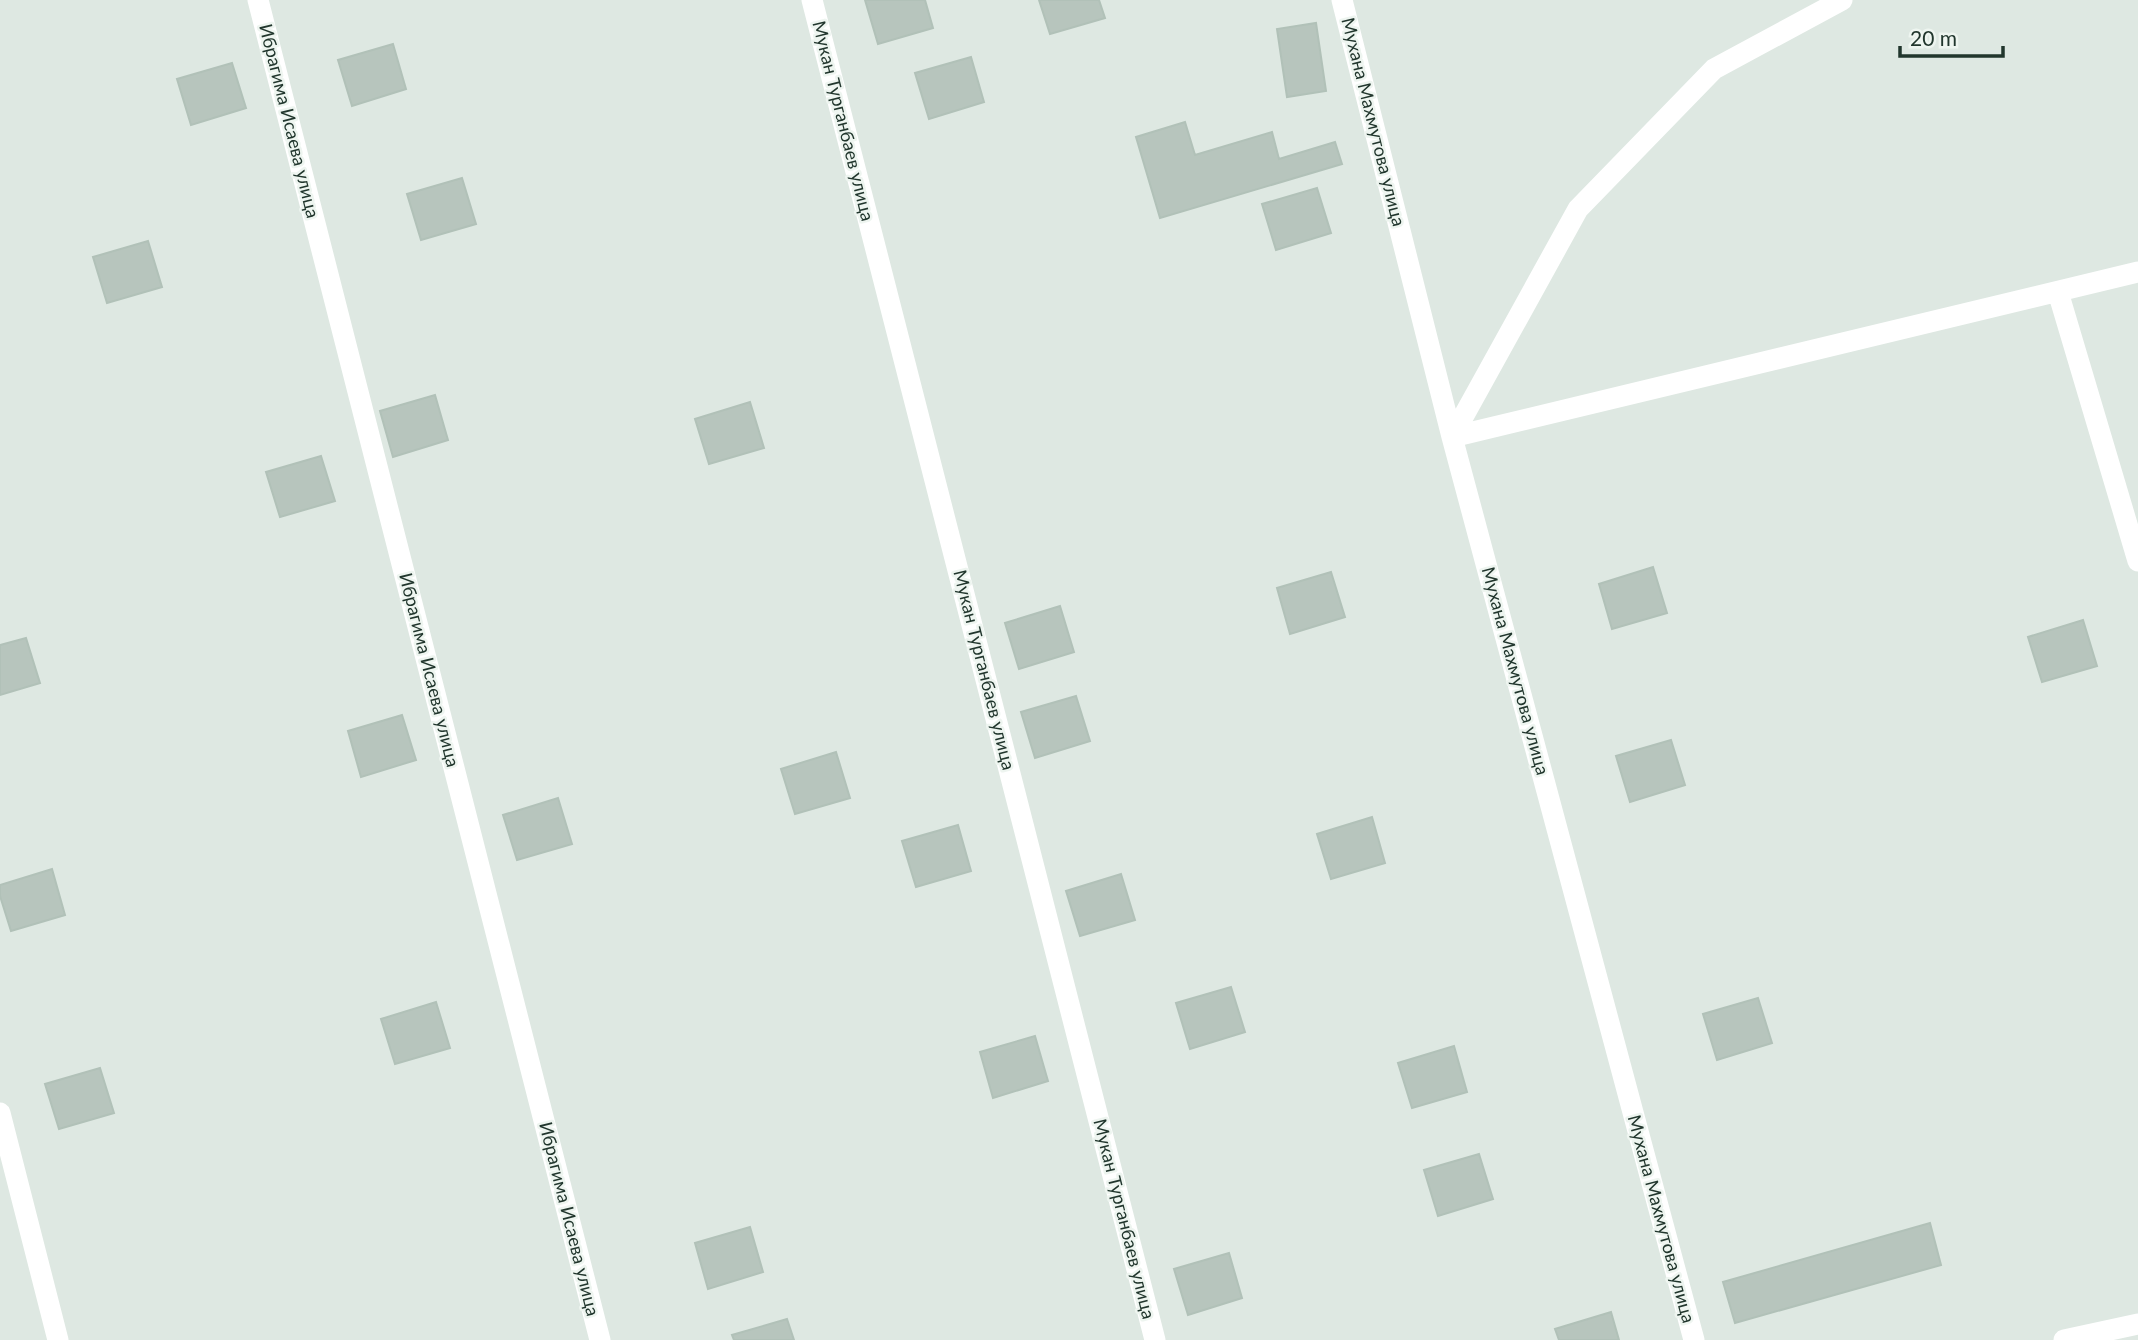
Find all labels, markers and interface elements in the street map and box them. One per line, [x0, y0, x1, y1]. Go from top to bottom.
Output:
scale bar [1900, 14, 2003, 58]
street label: Мухана Махмутова улица [1337, 15, 1411, 228]
street label: Мукан Турганбаев улица [808, 18, 879, 223]
street label: Ибрагима Исаева улица [255, 21, 325, 220]
text: 20 m [1910, 25, 1957, 50]
street label: Мухана Махмутова улица [1478, 564, 1554, 777]
street label: Мукан Турганбаев улица [949, 567, 1020, 772]
street label: Ибрагима Исаева улица [395, 570, 465, 769]
street label: Мухана Махмутова улица [1624, 1112, 1700, 1325]
street label: Мукан Турганбаев улица [1089, 1116, 1160, 1321]
street label: Ибрагима Исаева улица [535, 1119, 605, 1318]

